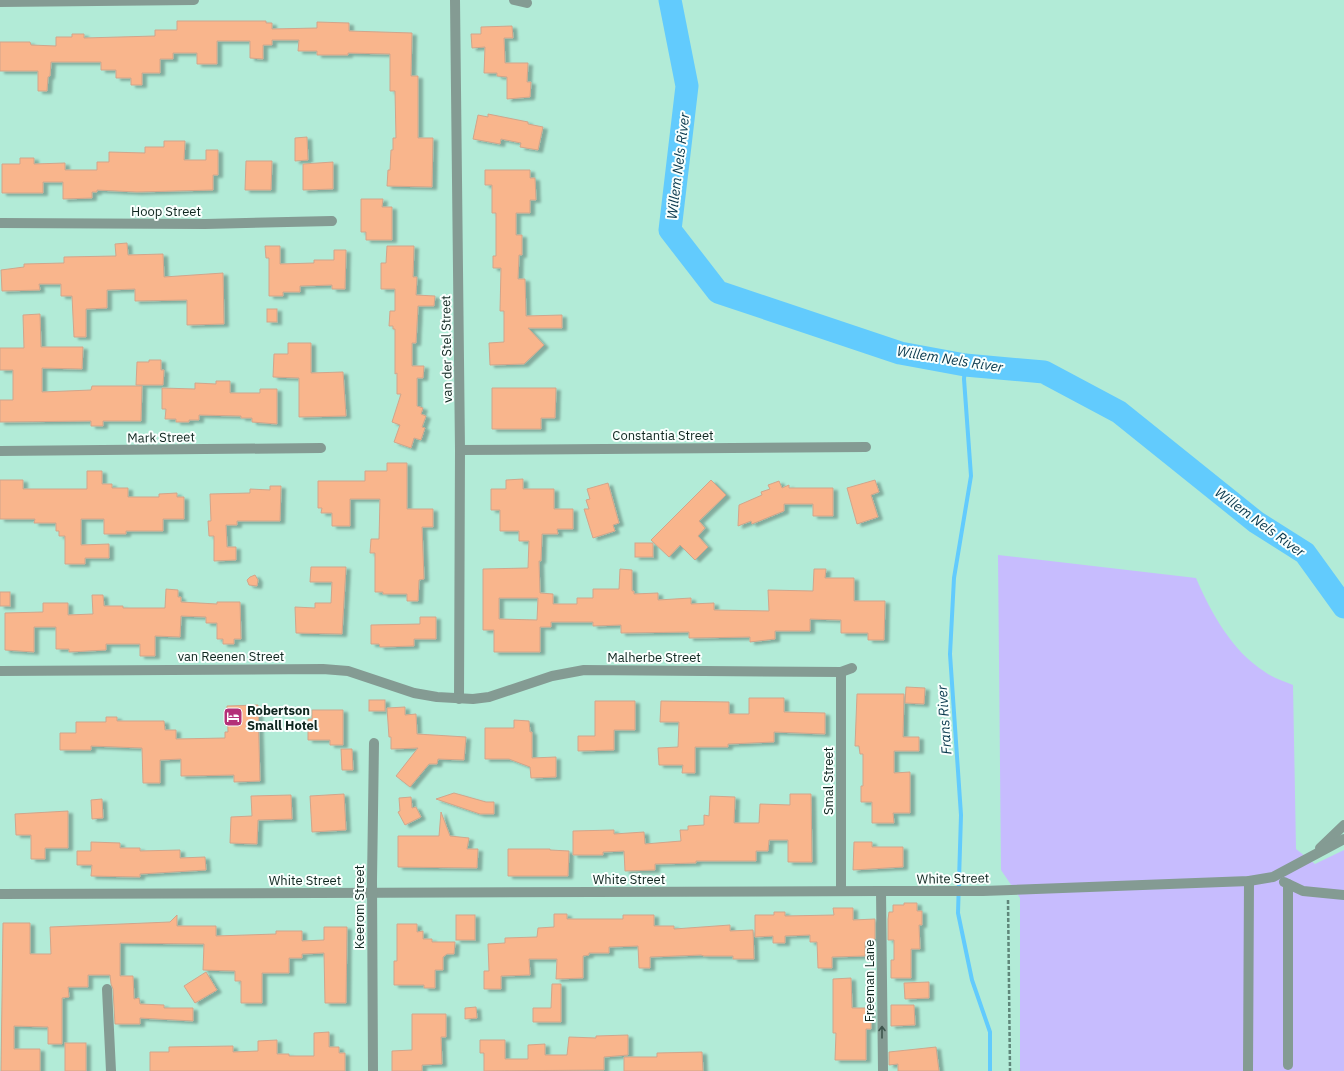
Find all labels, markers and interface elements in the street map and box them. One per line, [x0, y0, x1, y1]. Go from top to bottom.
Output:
water label: Willem Nels River [663, 111, 694, 220]
street label: Hoop Street [131, 203, 201, 220]
street label: van der Stel Street [437, 295, 456, 403]
water label: Willem Nels River [896, 342, 1005, 376]
street label: Constantia Street [612, 427, 714, 444]
street label: Mark Street [127, 428, 195, 447]
water label: Willem Nels River [1211, 483, 1309, 561]
street label: van Reenen Street [178, 648, 284, 665]
street label: Malherbe Street [607, 649, 701, 666]
water label: Frans River [933, 684, 955, 755]
place label: Robertson Small Hotel [247, 702, 318, 734]
hotel icon: Robertson Small Hotel [222, 706, 244, 728]
street label: Smal Street [820, 747, 837, 815]
street label: Keerom Street [351, 865, 368, 949]
street label: White Street [917, 869, 989, 888]
street label: White Street [593, 871, 665, 888]
street label: White Street [269, 872, 341, 889]
street label: Freeman Lane [861, 940, 878, 1022]
one-way arrow [878, 1026, 886, 1039]

